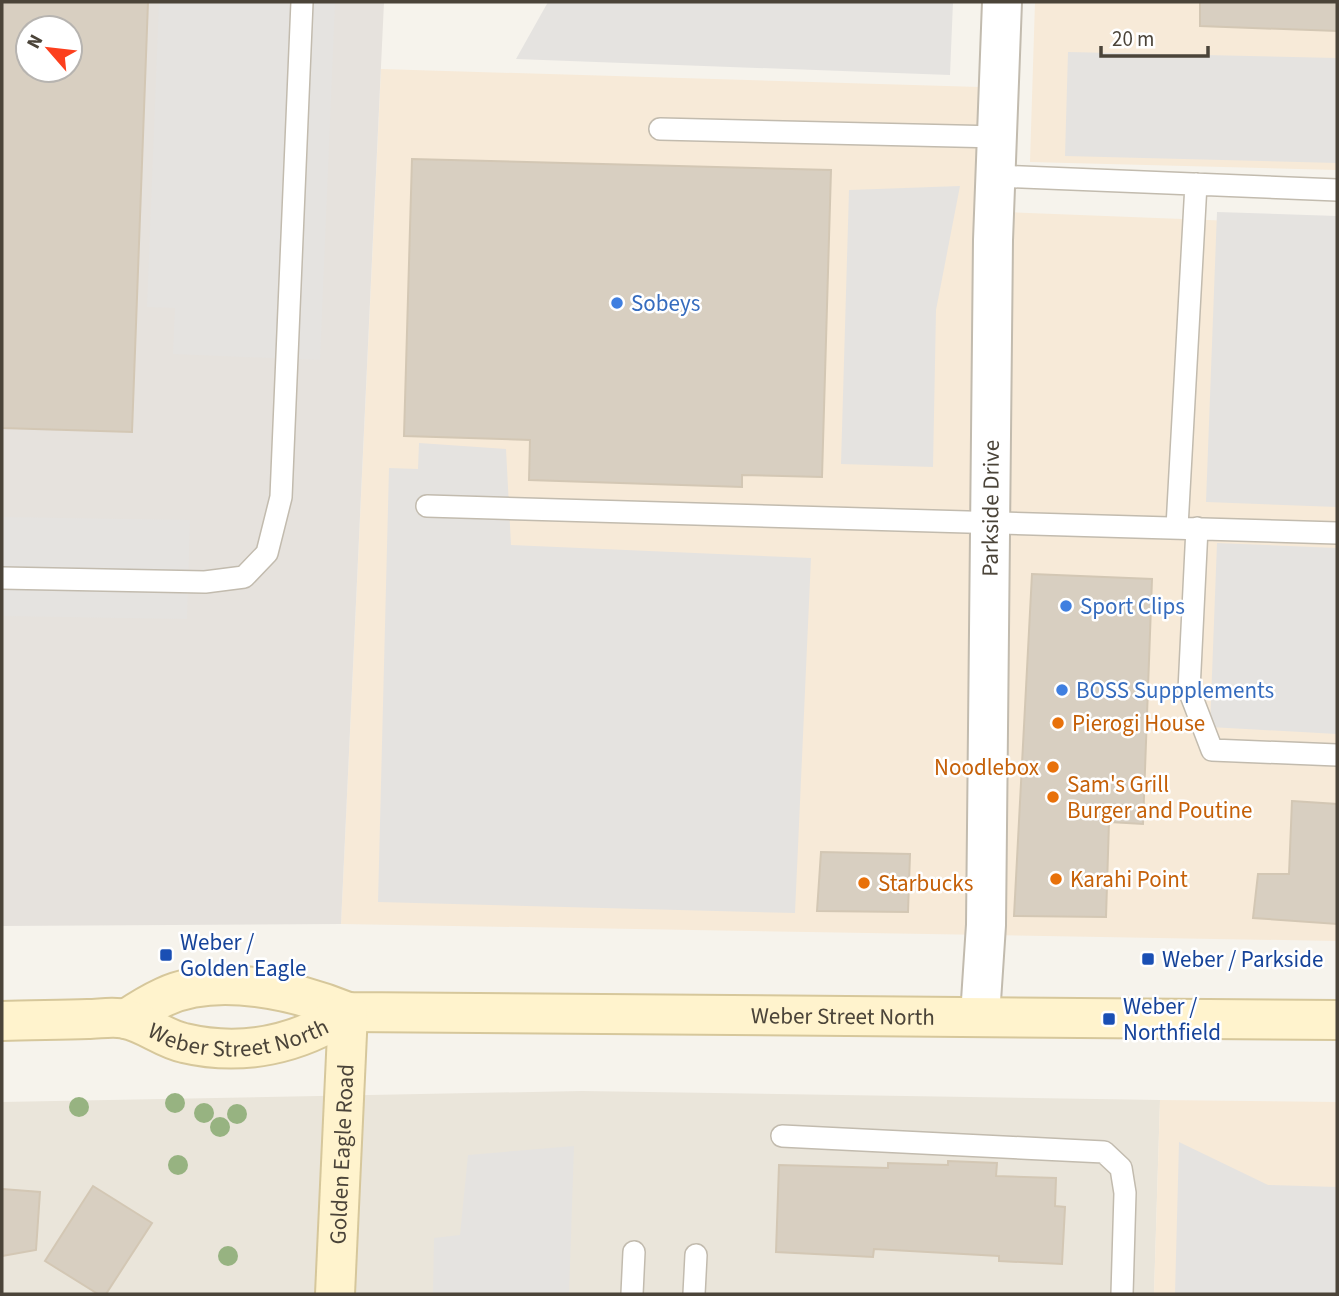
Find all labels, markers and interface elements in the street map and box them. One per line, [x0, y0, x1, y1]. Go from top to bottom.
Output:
north arrow [14, 14, 84, 84]
scale bar [1101, 14, 1208, 58]
text: 20 m [1112, 24, 1154, 54]
text: N [20, 30, 50, 54]
place label: Sobeys [631, 287, 700, 320]
marker: Sobeys [609, 295, 625, 311]
street label: Parkside Drive [973, 440, 1007, 577]
place label: Sport Clips [1080, 590, 1185, 623]
marker: Sport Clips [1058, 598, 1074, 614]
place label: BOSS Suppplements [1076, 674, 1274, 707]
marker: BOSS Suppplements [1054, 682, 1070, 698]
place label: Pierogi House [1072, 707, 1205, 740]
marker: Pierogi House [1050, 715, 1066, 731]
place label: Noodlebox [934, 751, 1039, 784]
marker: Noodlebox [1045, 759, 1061, 775]
place label: Sam's Grill Burger and Poutine [1067, 768, 1252, 827]
marker: Sam's Grill Burger and Poutine [1045, 789, 1061, 805]
place label: Karahi Point [1070, 863, 1188, 896]
place label: Starbucks [878, 867, 973, 900]
marker: Karahi Point [1048, 871, 1064, 887]
marker: Starbucks [856, 875, 872, 891]
place label: Weber / Golden Eagle [180, 926, 306, 985]
place label: Weber / Parkside [1162, 943, 1323, 976]
marker: Weber / Golden Eagle [158, 947, 174, 963]
marker: Weber / Parkside [1140, 951, 1156, 967]
place label: Weber / Northfield [1123, 990, 1221, 1049]
street label: Weber Street North [751, 999, 935, 1033]
street label: Weber Street North [142, 1010, 334, 1065]
marker: Weber / Northfield [1101, 1011, 1117, 1027]
street label: Golden Eagle Road [321, 1063, 362, 1245]

